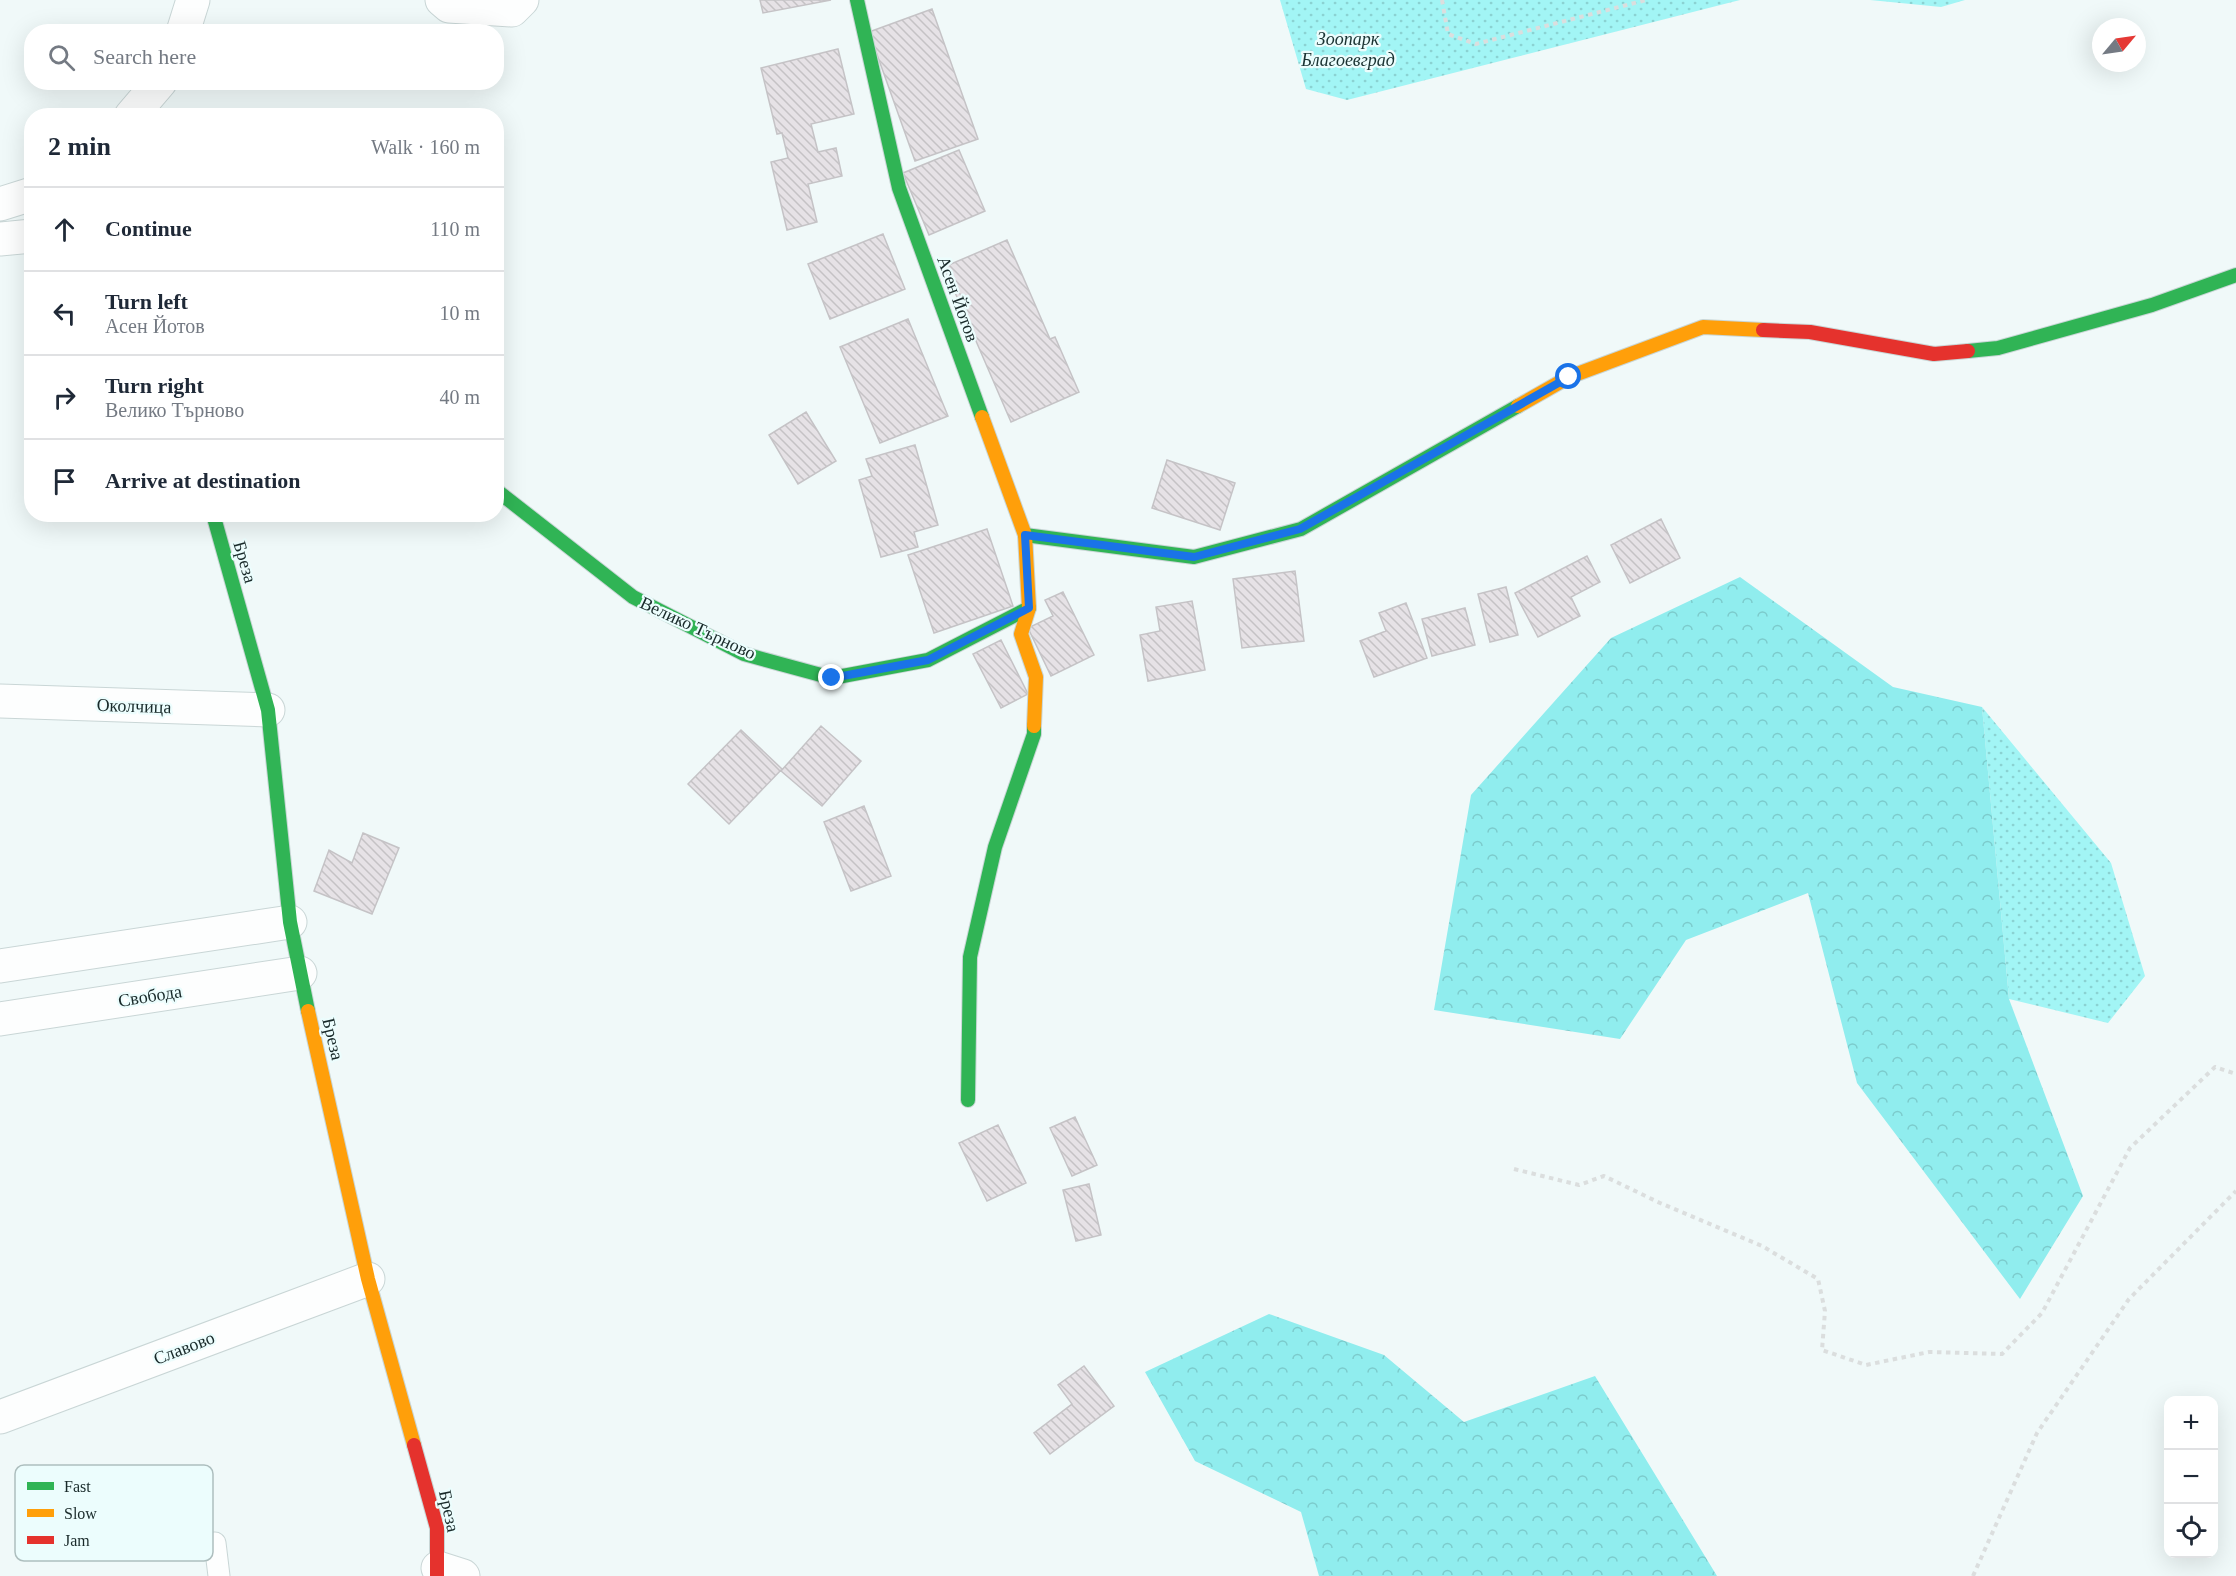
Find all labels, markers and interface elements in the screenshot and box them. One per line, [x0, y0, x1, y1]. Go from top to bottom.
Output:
north arrow [2092, 18, 2146, 72]
search box [24, 24, 504, 90]
park label: Зоопарк Благоевград [1300, 29, 1395, 70]
icon: search [45, 41, 78, 74]
text: Search here [93, 44, 196, 69]
text: 2 min [48, 132, 111, 161]
text: Walk · 160 m [371, 136, 480, 158]
icon: ahead [48, 213, 81, 246]
text: Continue [105, 216, 192, 241]
text: 110 m [430, 218, 480, 240]
street label: Асен Йотов [933, 253, 983, 345]
text: Turn left [105, 289, 188, 314]
icon: left [48, 297, 81, 330]
text: 10 m [439, 302, 480, 324]
text: Асен Йотов [105, 315, 205, 337]
route start [1555, 363, 1581, 389]
text: Turn right [105, 373, 204, 398]
icon: right [48, 381, 81, 414]
text: 40 m [439, 386, 480, 408]
text: Велико Търново [105, 399, 244, 421]
icon: arrive [48, 465, 81, 498]
text: Arrive at destination [105, 468, 301, 493]
street label: Бреза [230, 539, 260, 585]
street label: Велико Търново [637, 592, 759, 664]
route end [818, 664, 844, 690]
street label: Околчица [96, 695, 172, 717]
street label: Свобода [117, 981, 183, 1011]
street label: Бреза [318, 1016, 348, 1062]
street label: Славово [151, 1327, 217, 1369]
map controls [2164, 1396, 2218, 1558]
button: + [2164, 1396, 2218, 1450]
button: − [2164, 1450, 2218, 1504]
legend [15, 1465, 213, 1561]
text: Fast [64, 1478, 91, 1495]
street label: Бреза [435, 1488, 463, 1534]
button: locate [2164, 1504, 2218, 1558]
text: Slow [64, 1505, 97, 1522]
text: Jam [64, 1532, 90, 1549]

